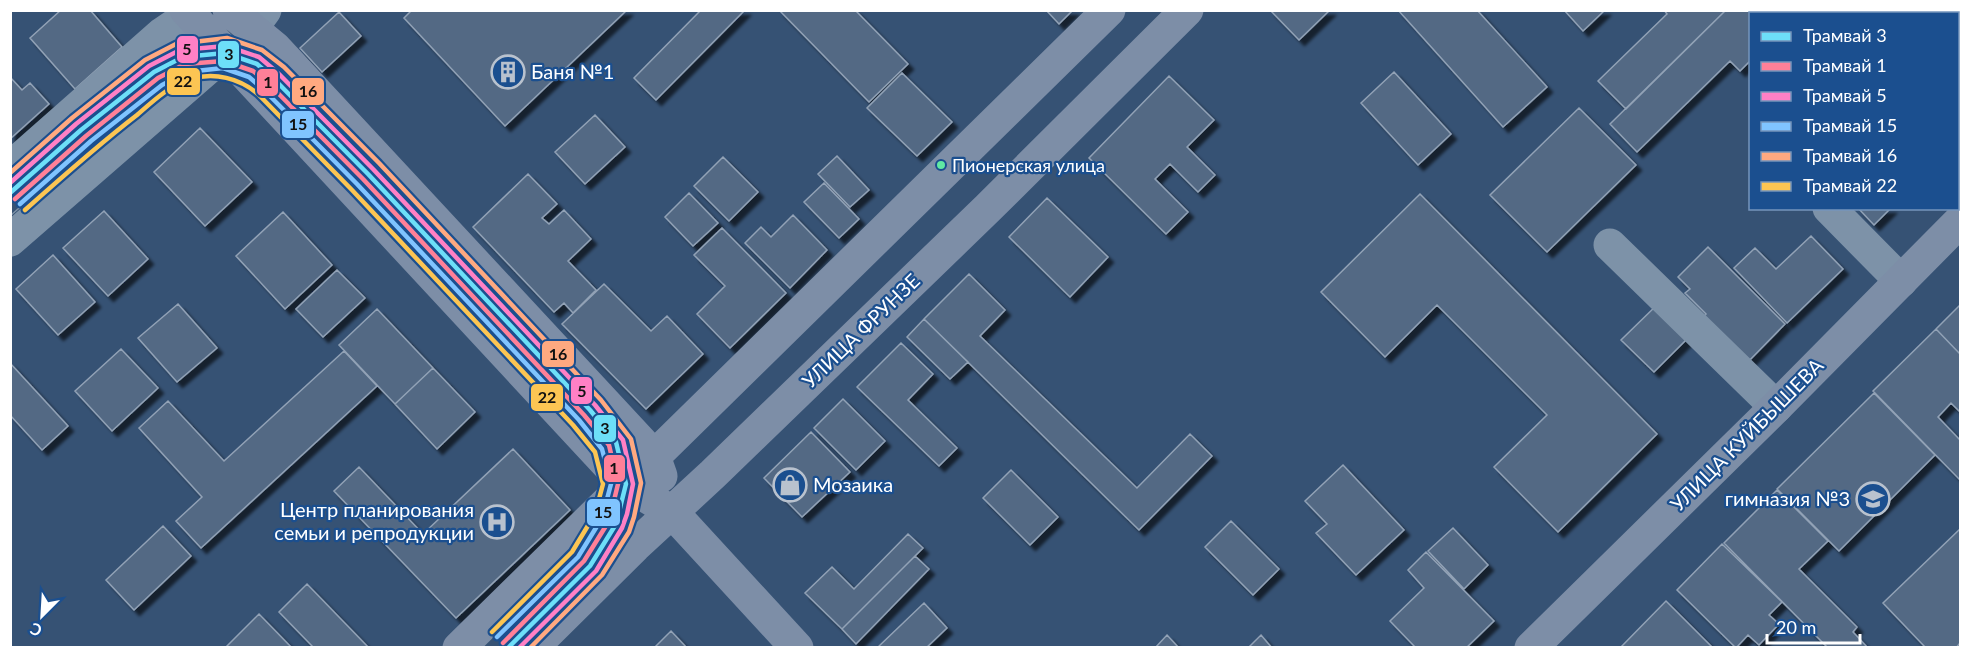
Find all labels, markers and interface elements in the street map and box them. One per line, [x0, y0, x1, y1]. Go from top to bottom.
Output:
legend [1749, 12, 1959, 210]
text: Трамвай 3 [1803, 24, 1887, 46]
line badge: 5 [176, 35, 199, 64]
text: 5 [182, 39, 192, 58]
line badge: 3 [217, 40, 240, 69]
text: 3 [224, 44, 234, 63]
building icon: Баня №1 [490, 54, 526, 90]
text: Трамвай 1 [1803, 54, 1887, 76]
place label: Баня №1 [531, 59, 614, 83]
line badge: 22 [166, 67, 201, 96]
line badge: 1 [256, 68, 279, 97]
text: 22 [174, 71, 192, 90]
text: 1 [263, 72, 273, 91]
line badge: 16 [291, 77, 325, 106]
text: 16 [299, 81, 317, 100]
text: Трамвай 5 [1803, 84, 1887, 106]
line badge: 15 [281, 110, 315, 139]
text: 15 [289, 114, 307, 133]
text: Трамвай 15 [1803, 114, 1897, 136]
text: Трамвай 16 [1803, 144, 1897, 166]
place label: Пионерская улица [952, 154, 1105, 176]
marker: Пионерская улица [935, 159, 947, 171]
text: Трамвай 22 [1803, 174, 1897, 196]
street label: УЛИЦА ФРУНЗЕ [797, 268, 924, 392]
line badge: 16 [541, 340, 575, 368]
text: 16 [549, 344, 567, 363]
street label: УЛИЦА КУЙБЫШЕВА [1665, 353, 1828, 516]
line badge: 5 [570, 376, 593, 405]
text: 5 [577, 381, 587, 400]
line badge: 22 [530, 383, 564, 412]
text: 22 [538, 387, 556, 406]
line badge: 3 [593, 414, 617, 443]
text: 3 [600, 418, 610, 437]
line badge: 1 [603, 454, 626, 483]
text: 1 [609, 458, 619, 477]
shop icon: Мозаика [772, 467, 808, 503]
place label: Мозаика [813, 472, 893, 496]
school or university icon: гимназия №3 [1855, 481, 1891, 517]
place label: гимназия №3 [1725, 486, 1850, 510]
place label: Центр планирования семьи и репродукции [274, 497, 474, 544]
line badge: 15 [586, 498, 621, 527]
text: 15 [594, 502, 612, 521]
hospital icon: Центр планирования семьи и репродукции [479, 504, 515, 540]
north arrow [12, 586, 72, 646]
scale bar [1767, 607, 1860, 645]
text: 20 m [1776, 616, 1816, 638]
text: С [27, 619, 44, 641]

